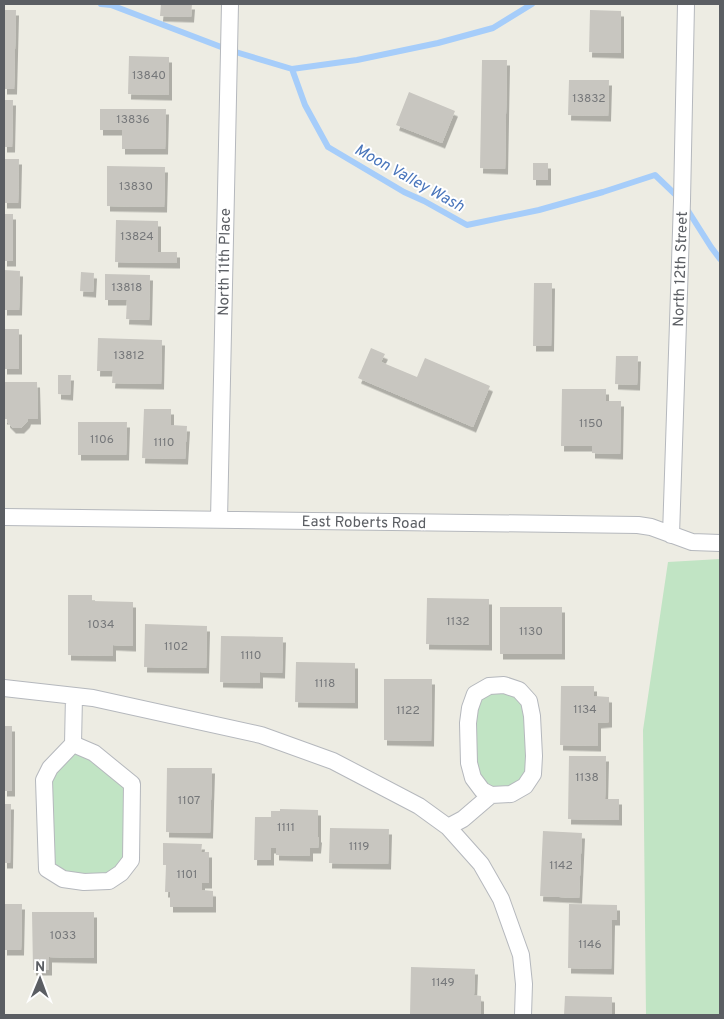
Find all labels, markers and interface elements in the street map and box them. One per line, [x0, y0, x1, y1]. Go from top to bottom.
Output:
house number: 13840 [132, 68, 166, 84]
house number: 13832 [572, 91, 606, 107]
house number: 13836 [116, 112, 150, 128]
water label: Moon Valley Wash [351, 140, 468, 217]
house number: 13830 [119, 179, 153, 195]
street label: North 11th Place [215, 208, 236, 316]
street label: North 12th Street [670, 211, 693, 327]
house number: 13824 [120, 229, 154, 245]
house number: 13818 [112, 280, 142, 296]
house number: 13812 [114, 348, 144, 364]
house number: 1150 [579, 416, 603, 432]
house number: 1106 [90, 432, 114, 448]
house number: 1110 [153, 435, 175, 451]
street label: East Roberts Road [302, 513, 426, 534]
house number: 1132 [446, 614, 470, 630]
house number: 1034 [88, 617, 114, 633]
house number: 1130 [519, 624, 543, 640]
house number: 1102 [164, 639, 188, 655]
house number: 1110 [240, 648, 262, 664]
house number: 1118 [315, 676, 335, 692]
house number: 1134 [573, 702, 597, 718]
house number: 1122 [396, 703, 420, 719]
house number: 1138 [575, 770, 599, 786]
house number: 1107 [178, 793, 200, 809]
house number: 1111 [277, 820, 295, 836]
house number: 1119 [349, 839, 369, 855]
house number: 1142 [549, 858, 573, 874]
house number: 1101 [176, 867, 198, 883]
house number: 1033 [50, 928, 76, 944]
house number: 1146 [578, 937, 602, 953]
north arrow [15, 954, 65, 1004]
text: N [35, 959, 45, 976]
house number: 1149 [431, 975, 455, 991]

